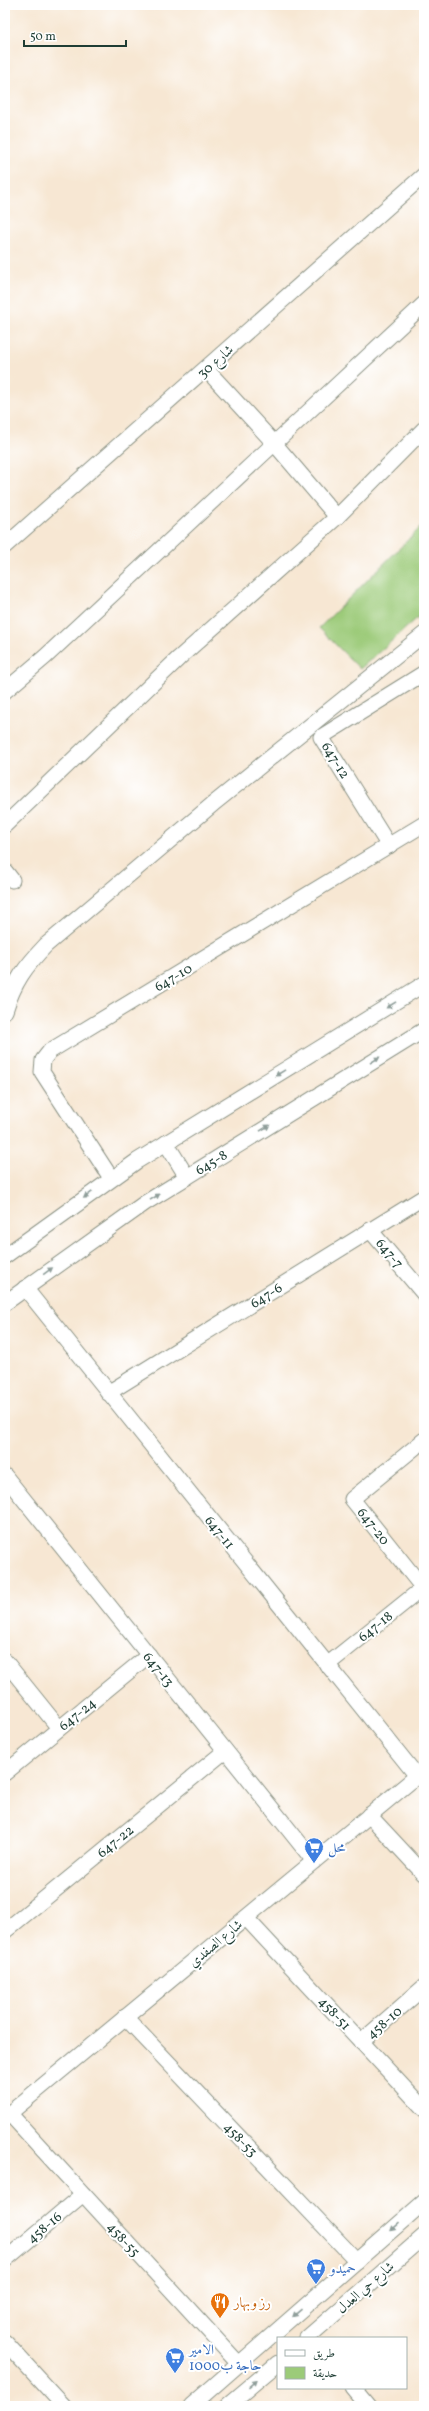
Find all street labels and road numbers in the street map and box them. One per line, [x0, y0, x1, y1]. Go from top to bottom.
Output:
street label: شارع 30 [194, 341, 239, 384]
street label: 647-12 [316, 739, 353, 783]
street label: 647-10 [151, 960, 196, 997]
street label: 645-8 [192, 1146, 231, 1180]
street label: 647-7 [371, 1235, 407, 1273]
street label: 647-6 [247, 1279, 287, 1314]
street label: 647-20 [352, 1504, 394, 1550]
street label: 647-11 [199, 1512, 238, 1554]
street label: 647-18 [355, 1607, 397, 1647]
street label: 647-13 [138, 1649, 178, 1691]
street label: 647-24 [55, 1694, 100, 1736]
street label: 647-22 [94, 1822, 138, 1863]
street label: شارع الصفدي [185, 1916, 248, 1973]
street label: 458-51 [313, 1993, 354, 2035]
street label: 458-10 [363, 2002, 407, 2044]
street label: 458-53 [219, 2118, 261, 2162]
street label: 458-16 [23, 2208, 66, 2248]
street label: 458-55 [102, 2218, 144, 2262]
street label: شارع حي العدل [333, 2258, 400, 2319]

